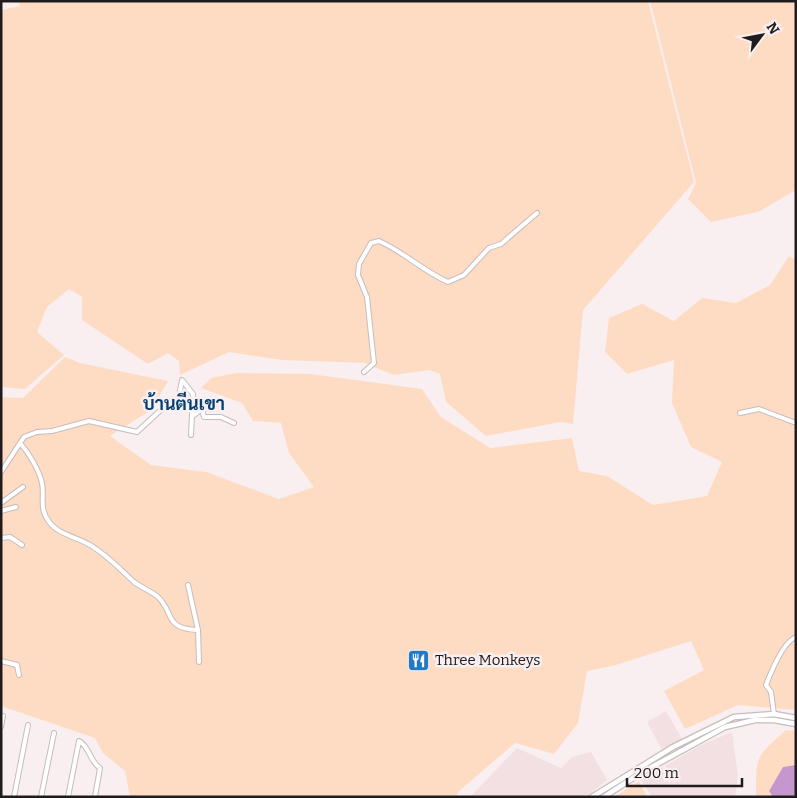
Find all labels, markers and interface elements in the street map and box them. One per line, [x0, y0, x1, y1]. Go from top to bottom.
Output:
north arrow [737, 10, 787, 60]
text: N [763, 19, 783, 38]
district label: บ้านตีนเขา [143, 391, 225, 415]
restaurant icon: Three Monkeys [407, 648, 431, 672]
place label: Three Monkeys [435, 651, 540, 669]
scale bar [627, 756, 742, 788]
text: 200 m [634, 764, 679, 782]

